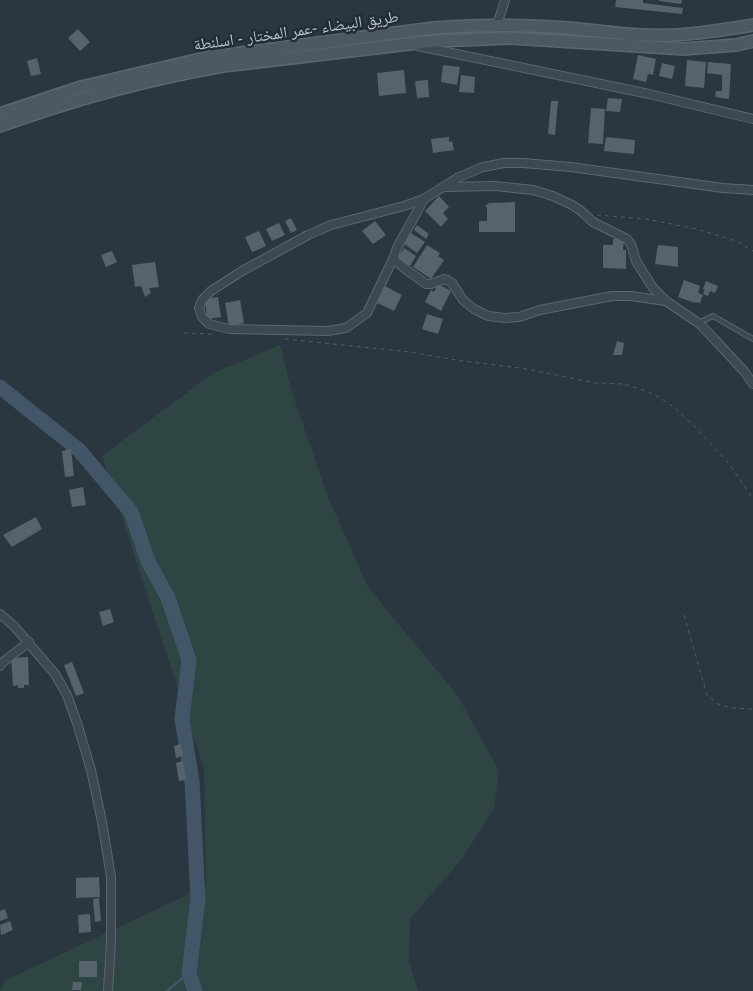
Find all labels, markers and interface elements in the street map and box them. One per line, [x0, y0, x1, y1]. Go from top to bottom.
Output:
street label: طريق البيضاء -عمر المختار - اسلنطة [192, 5, 400, 55]

